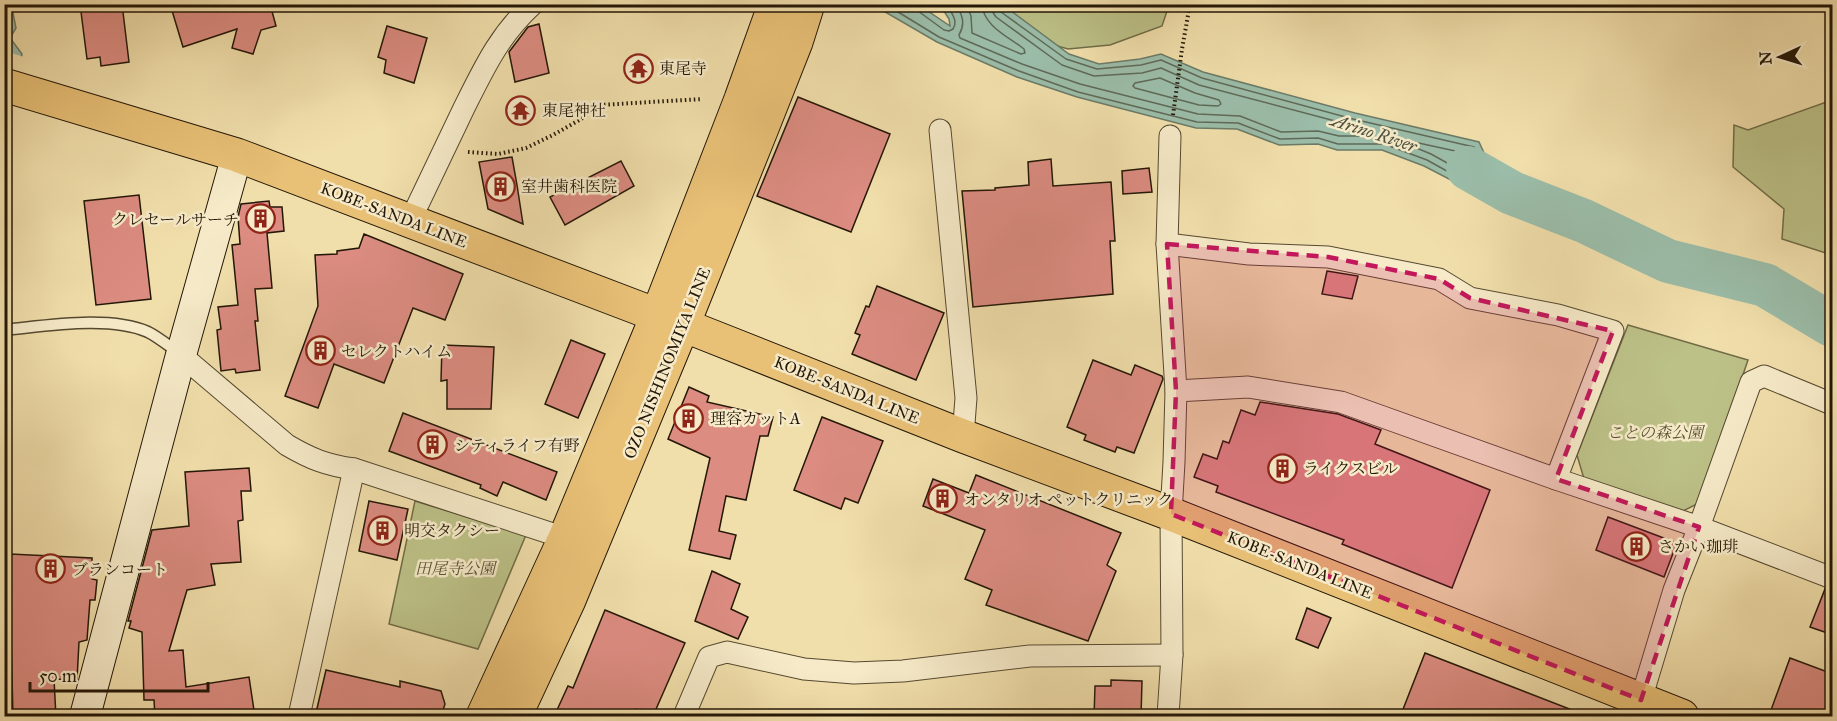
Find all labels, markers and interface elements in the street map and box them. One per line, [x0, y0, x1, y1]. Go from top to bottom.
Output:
north arrow [1750, 27, 1810, 87]
text: N [1756, 50, 1775, 65]
temple icon: 東尾寺 [622, 52, 654, 84]
place label: 東尾寺 [659, 59, 707, 78]
temple icon: 東尾神社 [505, 94, 537, 126]
place label: 東尾神社 [542, 101, 606, 120]
water label: Arino River [1326, 108, 1421, 158]
building icon: 室井歯科医院 [484, 170, 516, 202]
place label: 室井歯科医院 [521, 177, 617, 196]
street label: KOBE-SANDA LINE [318, 178, 470, 252]
building icon: クレセールサーチ [244, 203, 276, 235]
place label: クレセールサーチ [112, 210, 239, 229]
street label: OZO NISHINOMIYA LINE [620, 265, 714, 461]
building icon: セレクトハイム [304, 335, 336, 367]
place label: セレクトハイム [341, 342, 452, 361]
street label: KOBE-SANDA LINE [772, 352, 922, 428]
building icon: 理容カットA [673, 402, 705, 434]
place label: 理容カットA [710, 409, 801, 428]
park label: ことの森公園 [1607, 423, 1706, 442]
building icon: シティライフ有野 [417, 429, 449, 461]
place label: シティライフ有野 [454, 436, 580, 455]
building icon: ライクスビル [1266, 452, 1298, 484]
place label: ライクスビル [1303, 459, 1398, 478]
building icon: オンタリオ ペットクリニック [927, 483, 959, 515]
place label: オンタリオ ペットクリニック [964, 490, 1173, 509]
building icon: 明交タクシー [367, 514, 399, 546]
place label: 明交タクシー [404, 521, 500, 540]
street label: KOBE-SANDA LINE [1225, 527, 1375, 603]
building icon: さかい珈琲 [1621, 530, 1653, 562]
place label: さかい珈琲 [1658, 537, 1738, 556]
building icon: ブランコート [35, 553, 67, 585]
park label: 田尾寺公園 [415, 559, 498, 578]
place label: ブランコート [72, 560, 168, 579]
scale bar [30, 655, 208, 693]
text: 50 m [39, 665, 77, 687]

